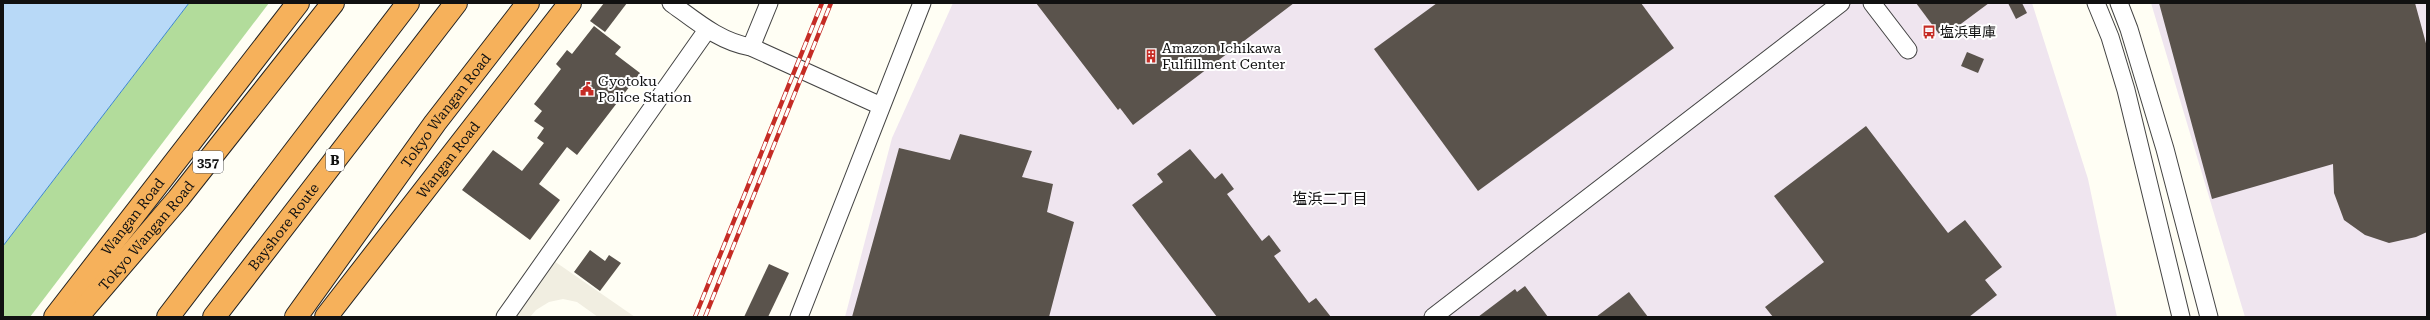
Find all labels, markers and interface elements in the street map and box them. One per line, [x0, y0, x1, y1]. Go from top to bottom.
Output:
bus stop icon: 塩浜車庫 [1921, 24, 1937, 40]
place label: 塩浜車庫 [1940, 24, 1996, 40]
place label: Amazon Ichikawa Fulfillment Center [1162, 40, 1285, 72]
building icon: Amazon Ichikawa Fulfillment Center [1143, 48, 1159, 64]
street label: Tokyo Wangan Road [398, 51, 494, 171]
place label: Gyotoku Police Station [598, 73, 692, 105]
public building icon: Gyotoku Police Station [579, 81, 595, 97]
street label: Wangan Road [413, 118, 483, 202]
road number: B [326, 149, 344, 171]
road number: 357 [193, 151, 223, 173]
street label: Wangan Road [98, 175, 167, 258]
street label: Tokyo Wangan Road [95, 178, 197, 294]
street label: Bayshore Route [245, 180, 322, 273]
district label: 塩浜二丁目 [1292, 190, 1368, 208]

